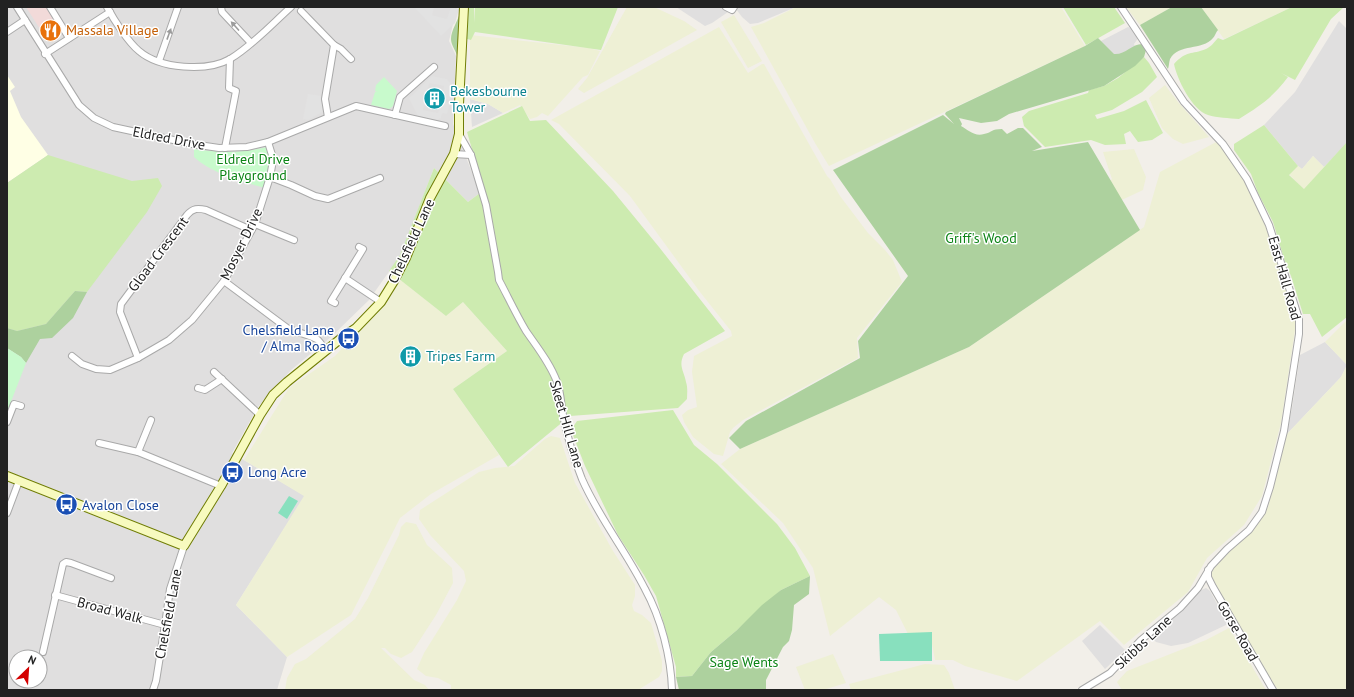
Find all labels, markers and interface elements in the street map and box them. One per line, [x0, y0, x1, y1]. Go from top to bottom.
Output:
restaurant icon: Massala Village [37, 17, 63, 43]
place label: Massala Village [66, 21, 159, 39]
one-way arrow [230, 21, 239, 31]
one-way arrow [166, 28, 172, 40]
place label: Bekesbourne Tower [450, 82, 527, 116]
building icon: Bekesbourne Tower [421, 86, 447, 112]
street label: Eldred Drive [131, 122, 207, 154]
park label: Eldred Drive Playground [216, 150, 290, 184]
street label: Chelsfield Lane [384, 196, 438, 286]
street label: Mosyer Drive [216, 205, 266, 283]
street label: Gload Crescent [124, 213, 192, 295]
park label: Griff's Wood [945, 229, 1017, 247]
street label: East Hall Road [1264, 234, 1306, 322]
place label: Chelsfield Lane / Alma Road [243, 321, 334, 355]
bus stop icon: Chelsfield Lane / Alma Road [336, 325, 362, 351]
building icon: Tripes Farm [397, 343, 423, 369]
place label: Tripes Farm [426, 347, 495, 365]
street label: Skeet Hill Lane [546, 378, 588, 470]
bus stop icon: Long Acre [219, 459, 245, 485]
place label: Long Acre [248, 463, 307, 481]
bus stop icon: Avalon Close [54, 492, 80, 518]
place label: Avalon Close [82, 496, 159, 514]
street label: Chelsfield Lane [150, 567, 186, 661]
street label: Broad Walk [75, 593, 145, 627]
street label: Gorse Road [1213, 597, 1263, 665]
street label: Skibbs Lane [1111, 611, 1175, 673]
north arrow [8, 649, 48, 689]
text: N [26, 652, 38, 668]
park label: Sage Wents [710, 653, 779, 671]

